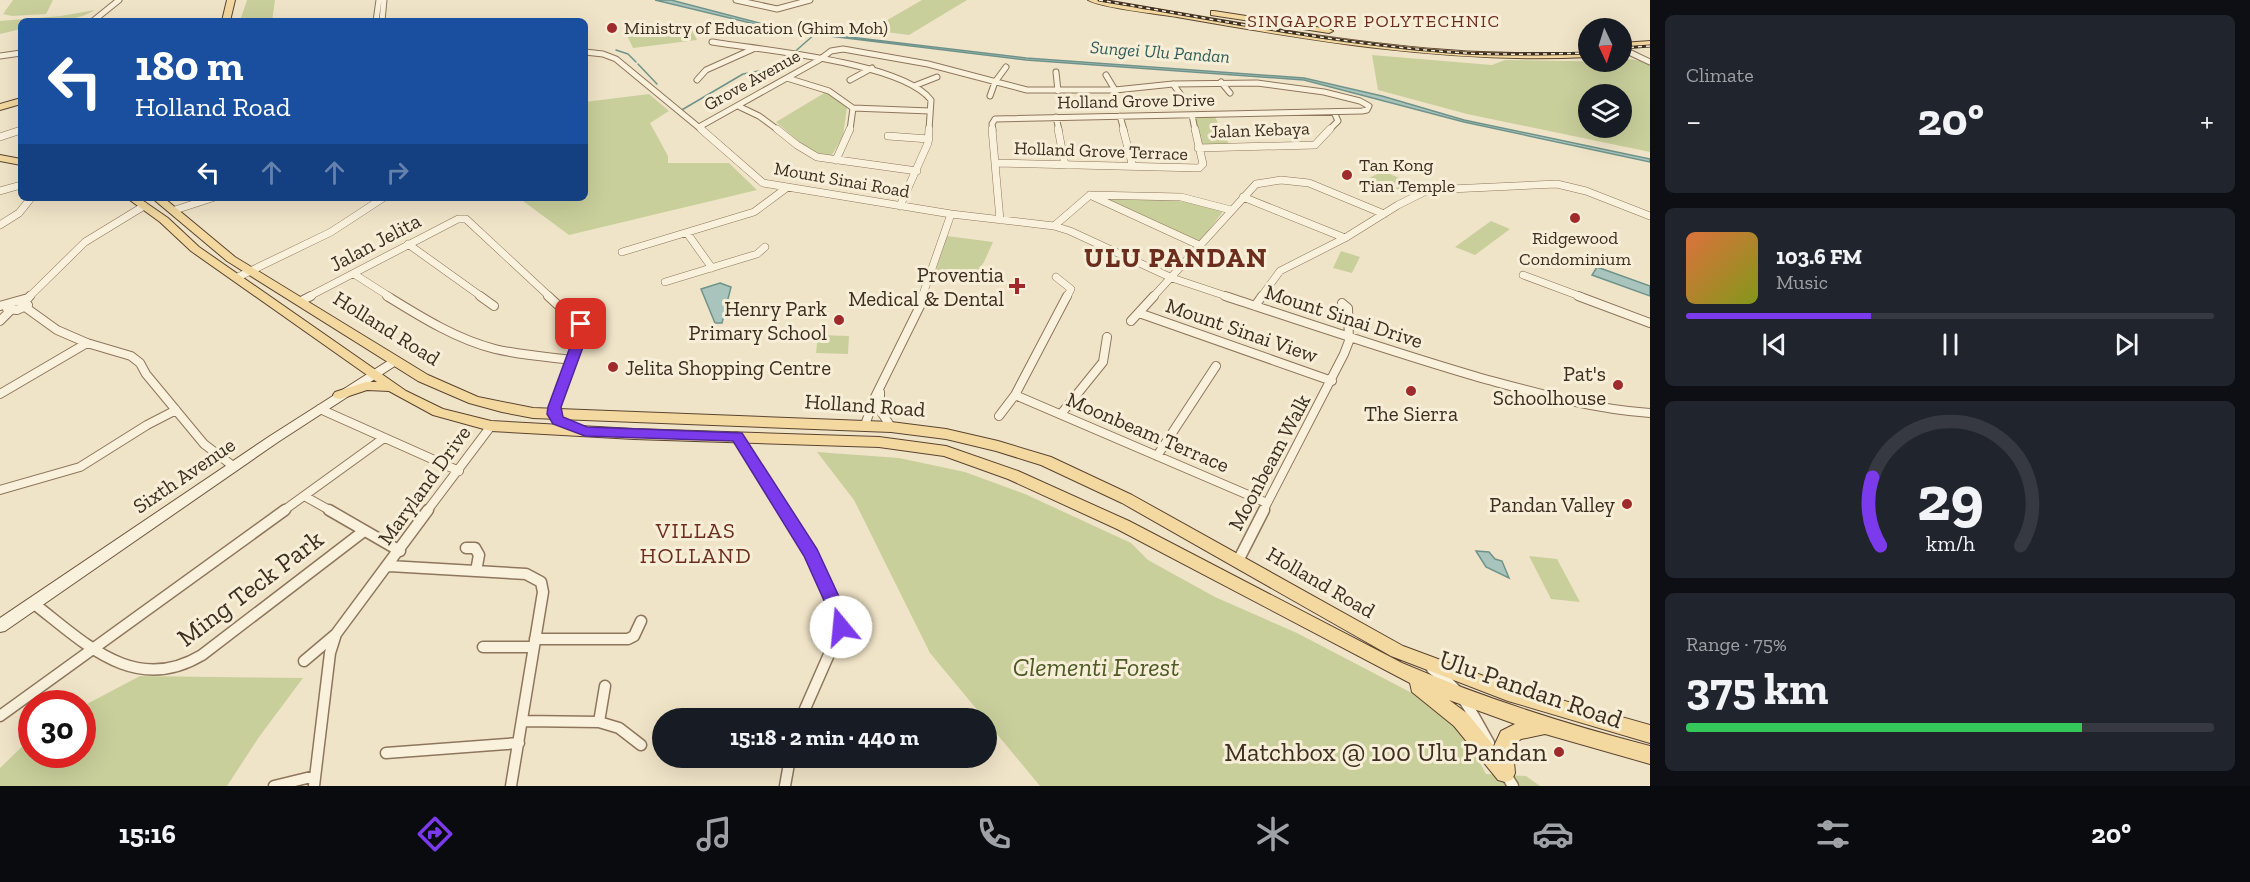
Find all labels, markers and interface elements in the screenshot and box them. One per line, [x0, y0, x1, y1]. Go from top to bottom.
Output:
district label: SINGAPORE POLYTECHNIC [1247, 10, 1501, 32]
place label: Ministry of Education (Ghim Moh) [624, 17, 888, 39]
north arrow [1578, 18, 1632, 72]
map controls [1578, 18, 1632, 138]
marker: Ministry of Education (Ghim Moh) [605, 21, 619, 35]
water label: Sungei Ulu Pandan [1089, 36, 1231, 68]
text: 180 m [135, 40, 243, 91]
icon: left [36, 42, 114, 120]
street label: Grove Avenue [700, 44, 804, 116]
text: Climate [1686, 63, 1754, 87]
button: layers [1578, 84, 1632, 138]
street label: Holland Grove Drive [1057, 89, 1215, 113]
text: Holland Road [135, 91, 291, 123]
text: 20° [1918, 93, 1984, 147]
text: − [1686, 101, 1701, 140]
text: + [2200, 101, 2214, 140]
street label: Jalan Kebaya [1210, 117, 1311, 143]
street label: Holland Grove Terrace [1014, 137, 1188, 165]
place label: Tan Kong Tian Temple [1359, 154, 1455, 197]
icon: left [192, 156, 225, 189]
icon: ahead [255, 156, 288, 189]
icon: ahead [318, 156, 351, 189]
icon: right [381, 156, 414, 189]
street label: Mount Sinai Road [772, 157, 912, 203]
marker: Tan Kong Tian Temple [1340, 168, 1354, 182]
street label: Jalan Jelita [325, 208, 425, 276]
marker: Ridgewood Condominium [1568, 211, 1582, 225]
place label: Ridgewood Condominium [1519, 227, 1631, 270]
district label: ULU PANDAN [1084, 242, 1268, 274]
text: 103.6 FM [1776, 243, 1862, 270]
place label: Proventia Medical & Dental [848, 262, 1004, 311]
text: Music [1776, 270, 1828, 294]
marker: Proventia Medical & Dental [1008, 277, 1026, 295]
street label: Mount Sinai Drive [1262, 279, 1426, 353]
street label: Holland Road [329, 285, 445, 371]
street label: Mount Sinai View [1163, 292, 1321, 368]
place label: Henry Park Primary School [688, 296, 827, 345]
pin [555, 298, 606, 349]
icon: arrive [564, 307, 597, 340]
marker: Henry Park Primary School [832, 313, 846, 327]
icon: previous [1758, 328, 1791, 361]
icon: pause [1934, 328, 1967, 361]
icon: next [2110, 328, 2143, 361]
place label: Jelita Shopping Centre [625, 355, 831, 380]
marker: Jelita Shopping Centre [606, 360, 620, 374]
place label: Pat's Schoolhouse [1493, 361, 1606, 410]
marker: Pat's Schoolhouse [1611, 378, 1625, 392]
marker: The Sierra [1404, 384, 1418, 398]
street label: Moonbeam Terrace [1063, 386, 1233, 478]
street label: Holland Road [804, 388, 927, 422]
street label: Moonbeam Walk [1223, 390, 1315, 534]
place label: The Sierra [1364, 401, 1458, 426]
street label: Maryland Drive [372, 420, 476, 549]
street label: Sixth Avenue [128, 432, 240, 518]
text: 29 [1917, 462, 1983, 537]
place label: Pandan Valley [1489, 492, 1615, 517]
marker: Pandan Valley [1620, 497, 1634, 511]
district label: VILLAS HOLLAND [640, 517, 752, 569]
street label: Ming Teck Park [171, 522, 330, 653]
text: km/h [1926, 532, 1974, 557]
street label: Holland Road [1262, 541, 1380, 623]
position arrow [809, 595, 873, 659]
text: Range · 75% [1686, 632, 1787, 656]
street label: Ulu Pandan Road [1435, 643, 1627, 735]
park label: Clementi Forest [1013, 651, 1179, 683]
text: 375 km [1686, 662, 1828, 716]
speed limit sign: 30 [18, 690, 96, 768]
text: 15:18 · 2 min · 440 m [730, 724, 919, 751]
place label: Matchbox @ 100 Ulu Pandan [1224, 736, 1547, 768]
marker: Matchbox @ 100 Ulu Pandan [1552, 745, 1566, 759]
icon: directions [414, 813, 456, 855]
icon: music [693, 813, 735, 855]
icon: phone [973, 813, 1015, 855]
icon: climate [1252, 813, 1294, 855]
icon: car [1532, 813, 1574, 855]
icon: filters [1812, 813, 1854, 855]
text: 15:16 [119, 818, 176, 850]
text: 20° [2091, 818, 2131, 850]

